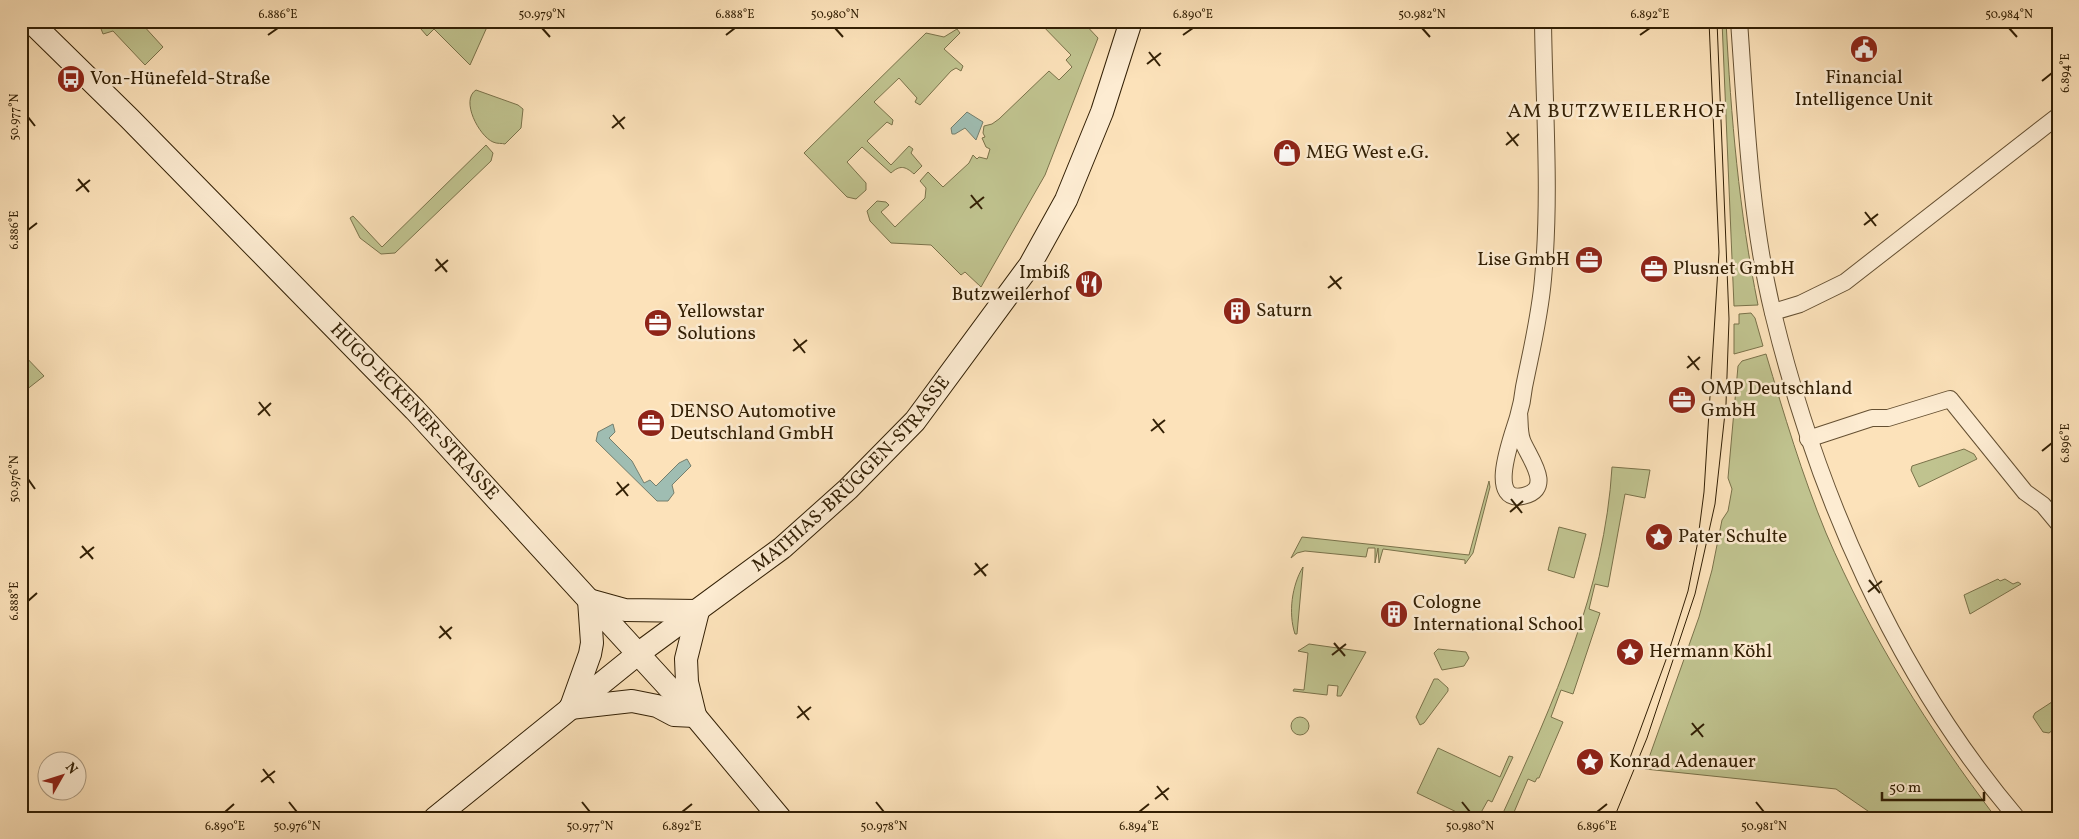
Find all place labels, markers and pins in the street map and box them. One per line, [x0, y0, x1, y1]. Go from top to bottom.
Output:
public building icon: Financial Intelligence Unit [1849, 34, 1879, 64]
bus stop icon: Von-Hünefeld-Straße [56, 64, 86, 94]
place label: Financial Intelligence Unit [1795, 65, 1934, 113]
place label: Von-Hünefeld-Straße [90, 66, 270, 92]
shop icon: MEG West e.G. [1272, 138, 1302, 168]
place label: MEG West e.G. [1306, 140, 1429, 166]
office icon: Lise GmbH [1574, 245, 1604, 275]
place label: Lise GmbH [1477, 247, 1570, 273]
office icon: Plusnet GmbH [1639, 254, 1669, 284]
place label: Plusnet GmbH [1673, 256, 1795, 282]
place label: Imbiß Butzweilerhof [951, 260, 1071, 308]
restaurant icon: Imbiß Butzweilerhof [1074, 269, 1104, 299]
building icon: Saturn [1222, 296, 1252, 326]
place label: Saturn [1256, 298, 1312, 324]
place label: Yellowstar Solutions [677, 299, 765, 347]
office icon: Yellowstar Solutions [643, 308, 673, 338]
place label: OMP Deutschland GmbH [1701, 376, 1852, 424]
office icon: OMP Deutschland GmbH [1667, 385, 1697, 415]
place label: DENSO Automotive Deutschland GmbH [670, 399, 836, 447]
office icon: DENSO Automotive Deutschland GmbH [636, 408, 666, 438]
place icon: Pater Schulte [1644, 522, 1674, 552]
place label: Pater Schulte [1678, 524, 1787, 550]
place label: Cologne International School [1413, 590, 1584, 638]
building icon: Cologne International School [1379, 599, 1409, 629]
place icon: Hermann Köhl [1615, 637, 1645, 667]
place label: Hermann Köhl [1649, 639, 1772, 665]
place icon: Konrad Adenauer [1575, 747, 1605, 777]
place label: Konrad Adenauer [1609, 749, 1756, 775]

